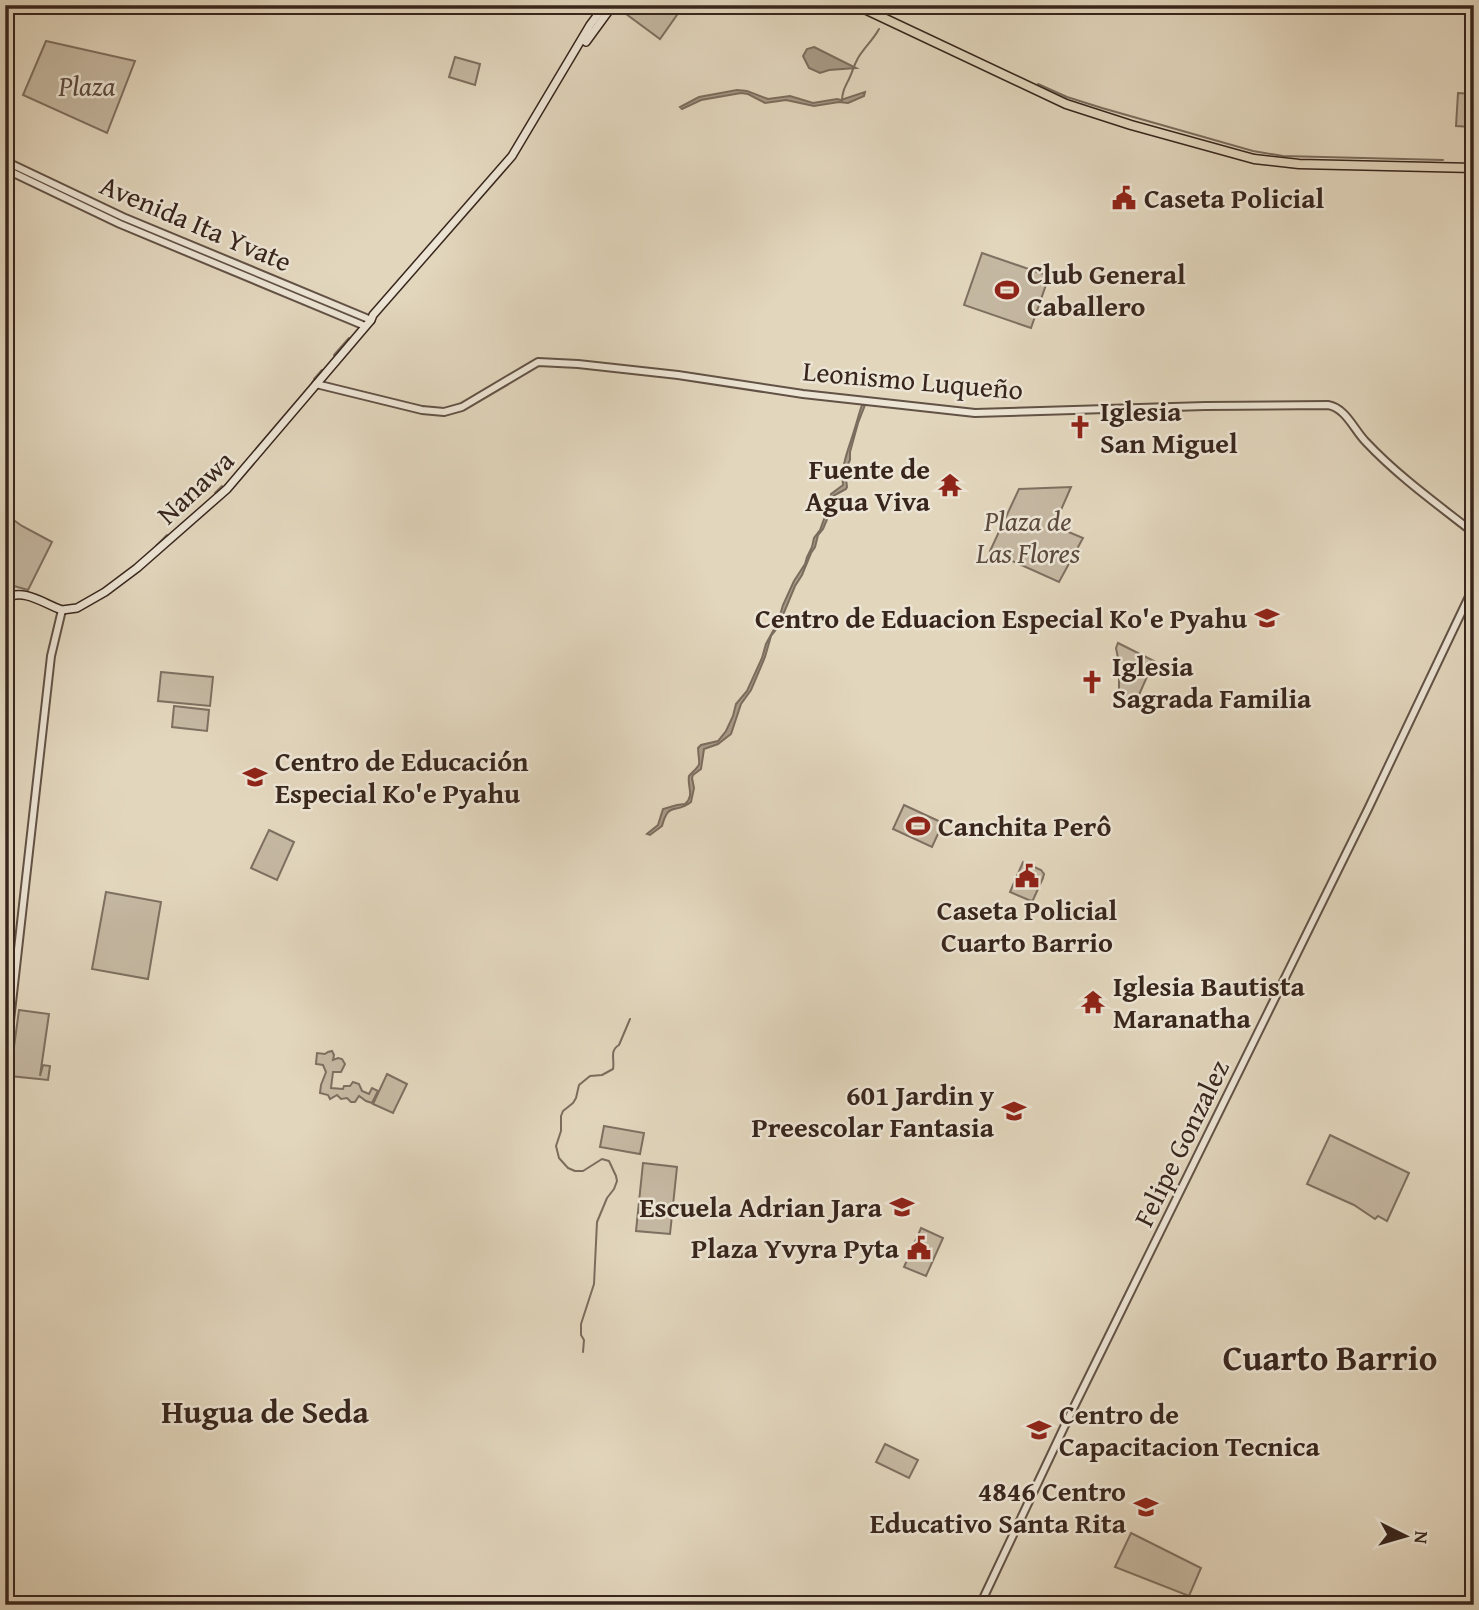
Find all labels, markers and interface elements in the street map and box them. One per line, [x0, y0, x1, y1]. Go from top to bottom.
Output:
park label: Plaza [58, 65, 116, 106]
street label: Avenida Ita Yvate [94, 164, 298, 281]
place label: Caseta Policial [1144, 177, 1325, 218]
public building icon: Caseta Policial [1110, 184, 1138, 212]
place label: Club General Caballero [1027, 253, 1186, 326]
sports icon: Club General Caballero [993, 276, 1021, 304]
street label: Leonismo Luqueño [801, 349, 1025, 410]
place label: Iglesia San Miguel [1100, 390, 1238, 463]
church icon: Iglesia San Miguel [1066, 413, 1094, 441]
street label: Nanawa [147, 439, 243, 533]
place label: Fuente de Agua Viva [805, 448, 931, 521]
temple icon: Fuente de Agua Viva [936, 471, 964, 499]
park label: Plaza de Las Flores [975, 500, 1080, 573]
place label: Centro de Eduacion Especial Ko'e Pyahu [755, 597, 1247, 638]
school or university icon: Centro de Eduacion Especial Ko'e Pyahu [1253, 604, 1281, 632]
place label: Iglesia Sagrada Familia [1112, 645, 1312, 718]
church icon: Iglesia Sagrada Familia [1078, 668, 1106, 696]
place label: Centro de Educación Especial Ko'e Pyahu [275, 740, 529, 813]
school or university icon: Centro de Educación Especial Ko'e Pyahu [241, 763, 269, 791]
place label: Canchita Perô [938, 805, 1111, 846]
sports icon: Canchita Perô [904, 812, 932, 840]
public building icon: Caseta Policial Cuarto Barrio [1013, 862, 1041, 890]
place label: Caseta Policial Cuarto Barrio [937, 889, 1117, 962]
place label: Iglesia Bautista Maranatha [1113, 965, 1305, 1038]
temple icon: Iglesia Bautista Maranatha [1079, 988, 1107, 1016]
street label: Felipe Gonzalez [1122, 1052, 1239, 1233]
place label: 601 Jardin y Preescolar Fantasia [752, 1074, 995, 1147]
school or university icon: 601 Jardin y Preescolar Fantasia [1000, 1097, 1028, 1125]
place label: Escuela Adrian Jara [640, 1186, 883, 1227]
school or university icon: Escuela Adrian Jara [888, 1193, 916, 1221]
place label: Plaza Yvyra Pyta [691, 1227, 900, 1268]
public building icon: Plaza Yvyra Pyta [905, 1234, 933, 1262]
district label: Cuarto Barrio [1223, 1332, 1437, 1383]
district label: Hugua de Seda [161, 1388, 369, 1435]
place label: Centro de Capacitacion Tecnica [1059, 1393, 1320, 1466]
school or university icon: Centro de Capacitacion Tecnica [1025, 1416, 1053, 1444]
place label: 4846 Centro Educativo Santa Rita [870, 1470, 1127, 1543]
school or university icon: 4846 Centro Educativo Santa Rita [1132, 1493, 1160, 1521]
north arrow [1370, 1502, 1440, 1572]
text: N [1407, 1530, 1436, 1545]

